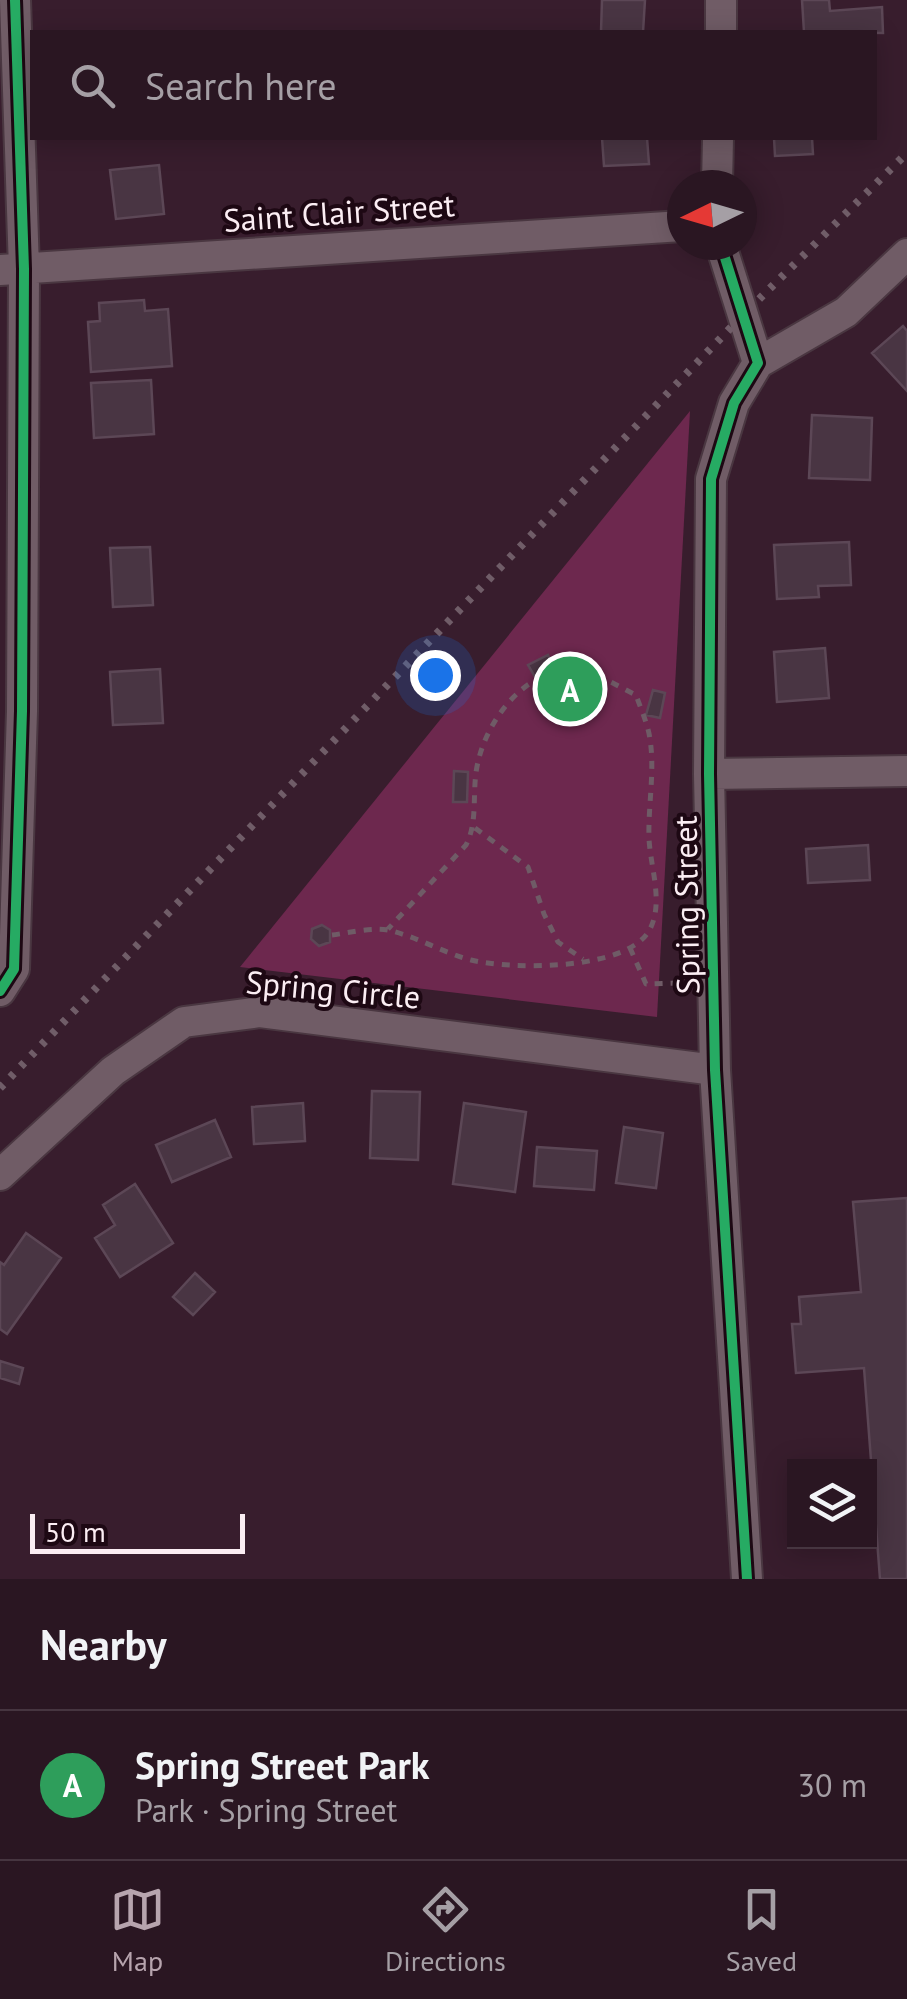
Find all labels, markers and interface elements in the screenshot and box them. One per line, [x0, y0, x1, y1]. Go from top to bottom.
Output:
search box [30, 30, 877, 140]
icon: search [65, 58, 120, 113]
text: Search here [145, 61, 337, 110]
north arrow [667, 170, 757, 260]
street label: Saint Clair Street [222, 183, 456, 241]
your location [410, 650, 461, 701]
pin: A [538, 652, 602, 726]
street label: Spring Street [663, 815, 709, 995]
street label: Spring Circle [244, 960, 422, 1018]
map controls [787, 1459, 877, 1549]
button: layers [787, 1459, 877, 1549]
scale bar [30, 1509, 245, 1554]
text: 50 m [45, 1513, 106, 1550]
text: Nearby [40, 1617, 167, 1672]
text: Spring Street Park [135, 1740, 429, 1789]
text: A [63, 1764, 82, 1806]
text: 30 m [798, 1764, 867, 1806]
text: Park · Spring Street [135, 1789, 397, 1831]
tab: Map [110, 1882, 165, 1979]
tab: Directions [385, 1882, 506, 1979]
tab: Saved [726, 1882, 797, 1979]

